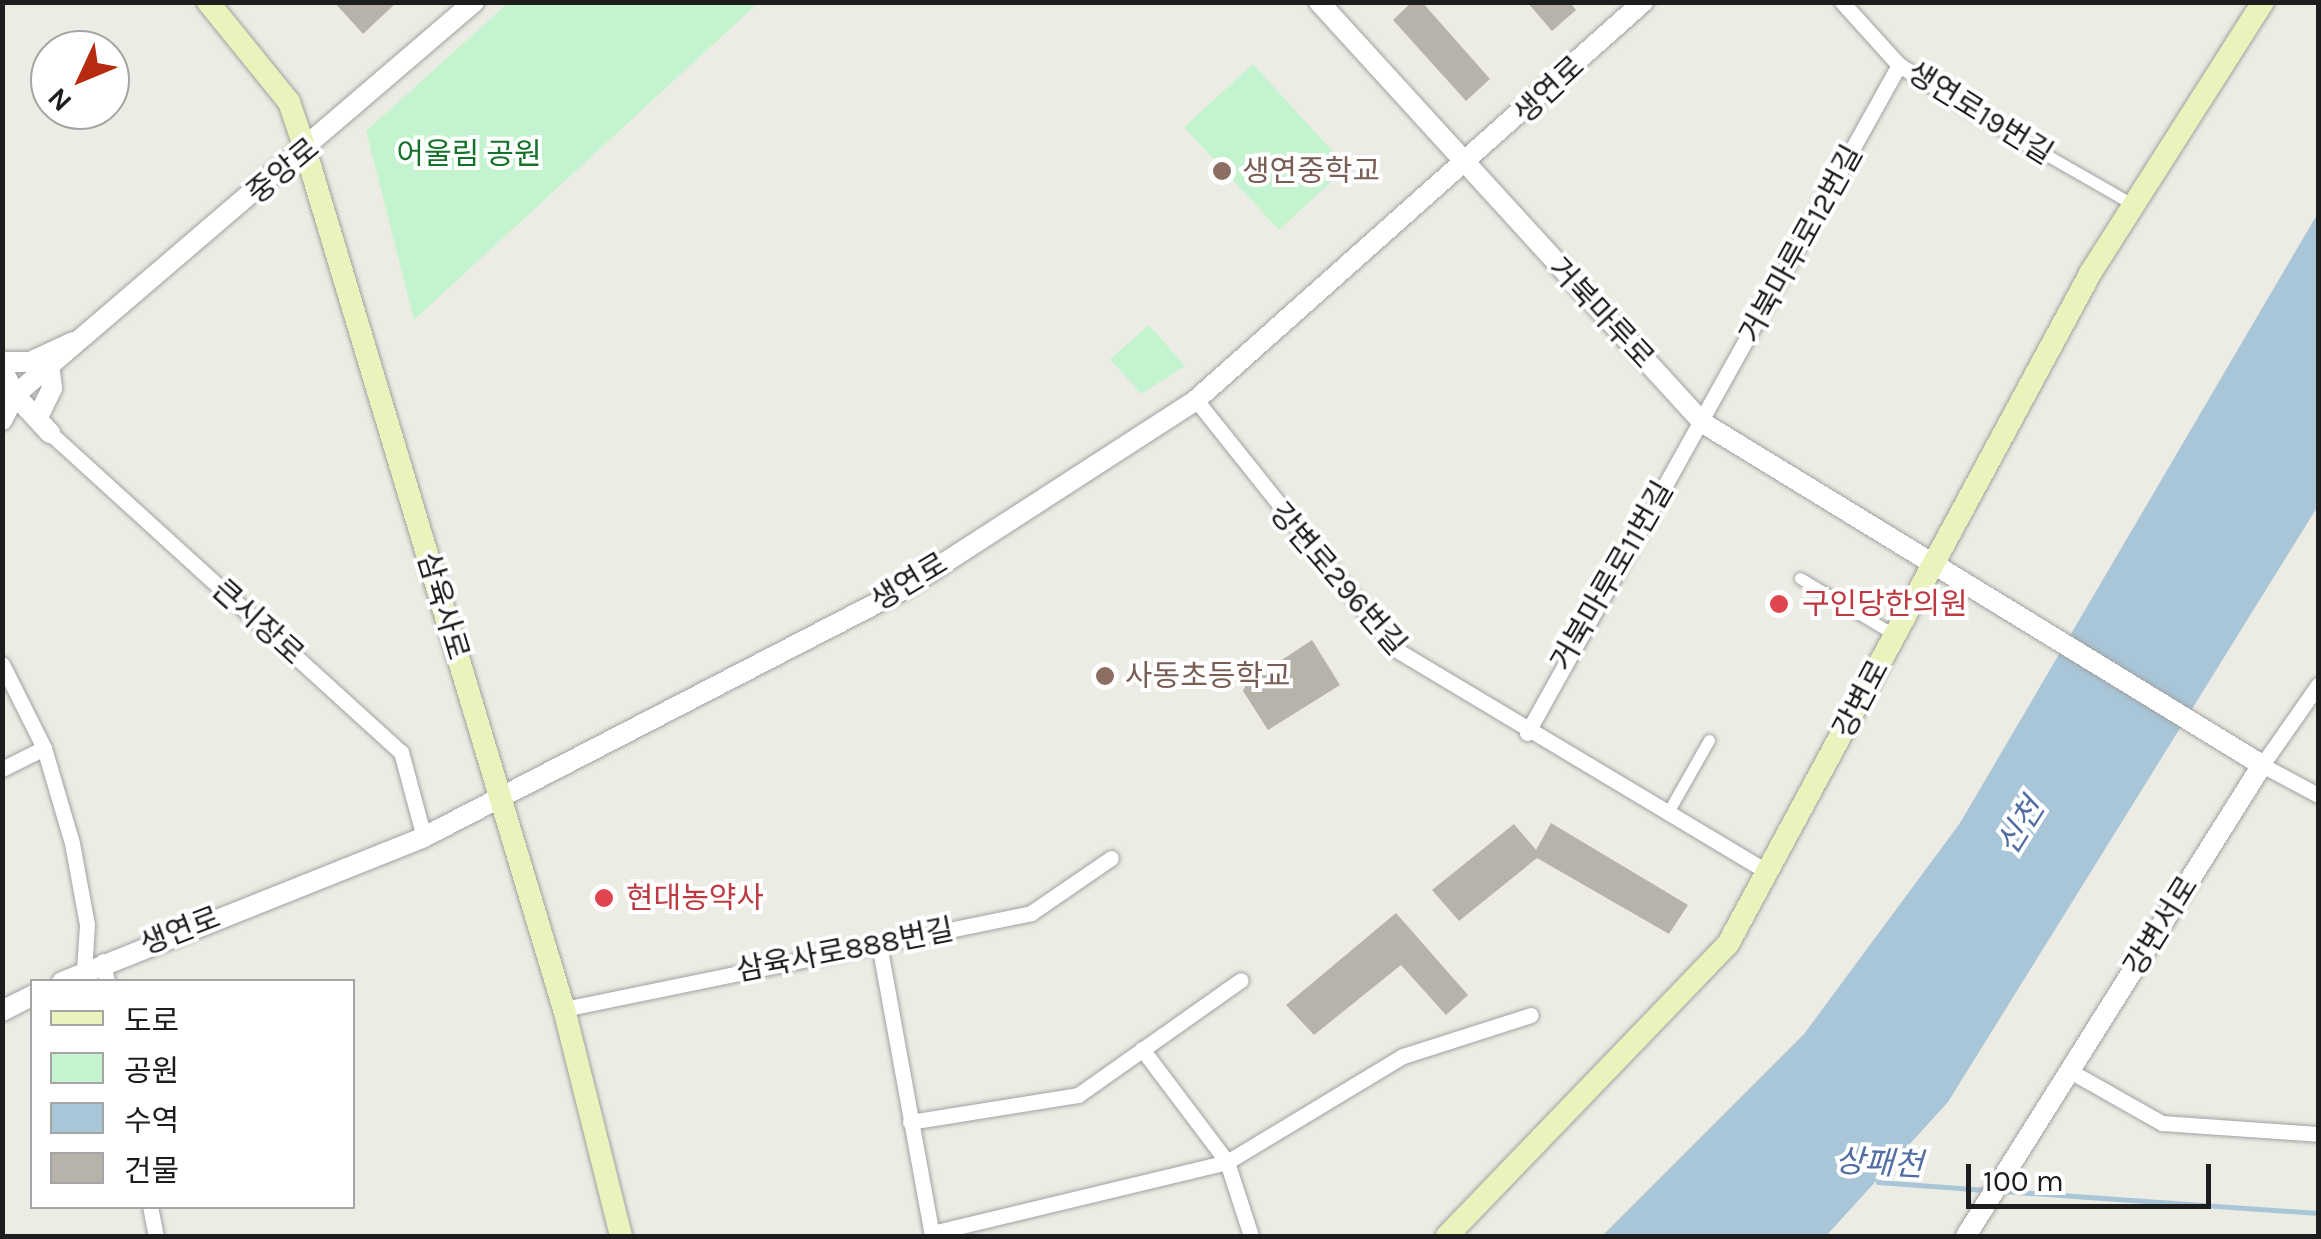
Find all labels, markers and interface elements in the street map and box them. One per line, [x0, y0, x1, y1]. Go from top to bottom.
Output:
north arrow [30, 30, 130, 130]
street label: 생연로 [1506, 49, 1592, 131]
street label: 생연로19번길 [1900, 54, 2060, 172]
text: N [41, 81, 78, 118]
street label: 중앙로 [240, 131, 326, 211]
park label: 어울림 공원 [396, 136, 542, 172]
street label: 거북마루로12번길 [1732, 139, 1870, 349]
place label: 생연중학교 [1242, 153, 1380, 189]
marker: 생연중학교 [1211, 160, 1233, 182]
street label: 거북마루로 [1541, 250, 1661, 376]
street label: 거북마루로11번길 [1543, 475, 1681, 677]
street label: 강변로296번길 [1262, 496, 1414, 662]
street label: 생연로 [864, 545, 954, 619]
street label: 삼육사로 [410, 548, 476, 664]
street label: 큰시장로 [205, 572, 311, 672]
place label: 구인당한의원 [1802, 586, 1968, 622]
marker: 구인당한의원 [1766, 591, 1792, 617]
street label: 강변로 [1826, 654, 1896, 744]
place label: 사동초등학교 [1125, 658, 1291, 694]
marker: 사동초등학교 [1094, 665, 1116, 687]
water label: 신천 [1989, 792, 2053, 862]
street label: 강변서로 [2116, 870, 2206, 982]
place label: 현대농약사 [626, 880, 764, 916]
marker: 현대농약사 [591, 885, 617, 911]
street label: 생연로 [135, 899, 225, 963]
street label: 삼육사로888번길 [733, 911, 957, 989]
legend [30, 979, 355, 1209]
text: 도로 [124, 1003, 179, 1039]
text: 공원 [124, 1053, 179, 1089]
text: 수역 [124, 1103, 179, 1139]
water label: 상패천 [1834, 1143, 1924, 1185]
scale bar [1971, 1144, 2216, 1206]
text: 건물 [124, 1153, 179, 1189]
text: 100 m [1983, 1163, 2064, 1199]

